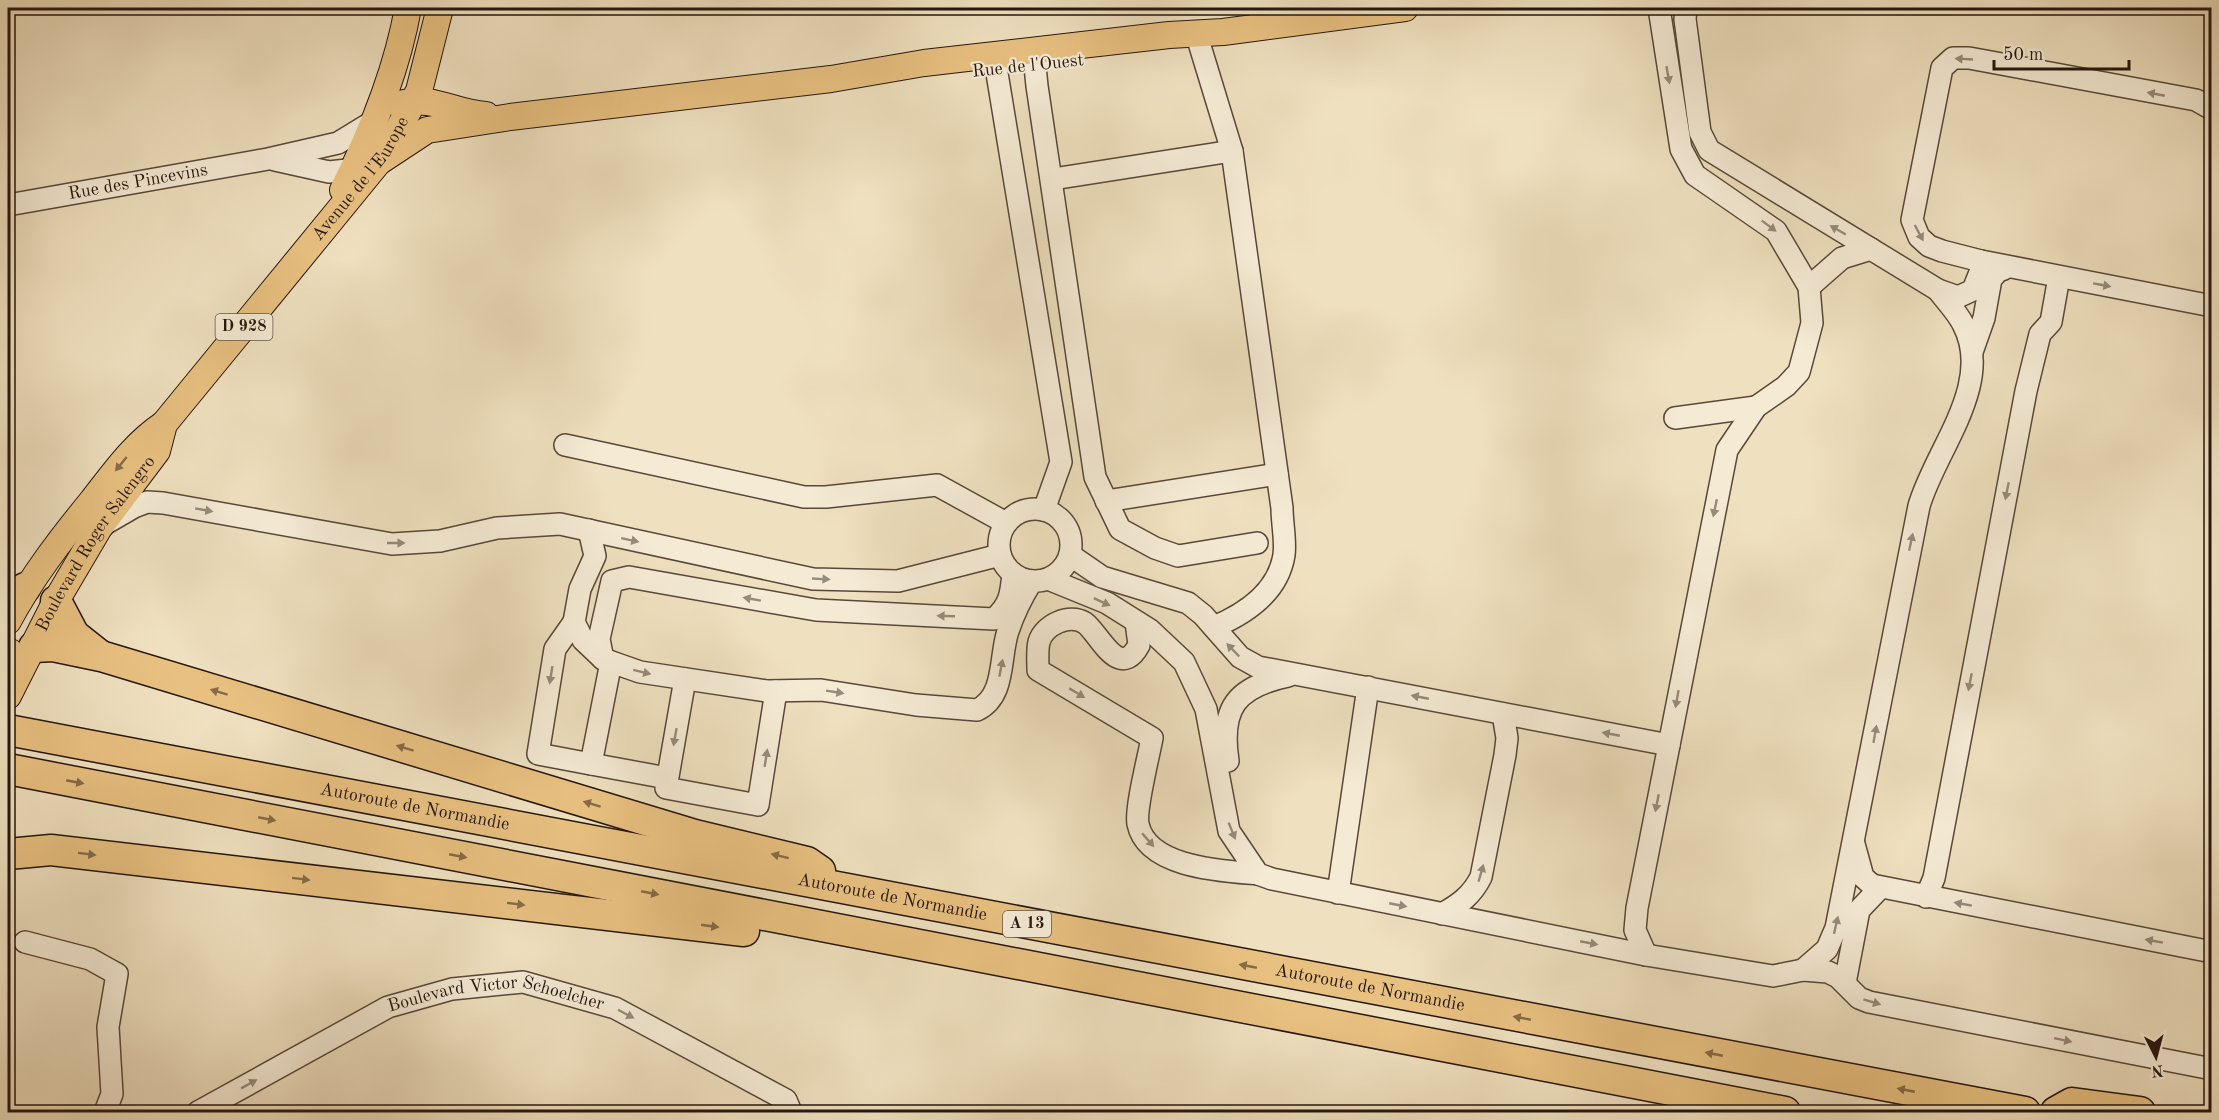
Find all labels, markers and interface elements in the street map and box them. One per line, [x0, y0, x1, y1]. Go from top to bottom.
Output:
scale bar [1994, 33, 2129, 71]
text: 50 m [2003, 46, 2043, 64]
street label: Rue de l'Ouest [971, 51, 1085, 81]
one-way arrow [1954, 54, 1973, 63]
one-way arrow [1664, 66, 1673, 85]
one-way arrow [2146, 89, 2165, 98]
street label: Avenue de l'Europe [309, 114, 412, 244]
street label: Rue des Pincevins [67, 161, 209, 203]
one-way arrow [1761, 220, 1777, 232]
one-way arrow [1830, 225, 1847, 235]
one-way arrow [1914, 225, 1924, 242]
one-way arrow [2093, 281, 2112, 290]
road number: D 928 [216, 314, 272, 340]
street label: Boulevard Roger Salengro [33, 453, 159, 635]
one-way arrow [115, 456, 128, 472]
one-way arrow [2002, 482, 2011, 501]
one-way arrow [1710, 498, 1720, 517]
one-way arrow [195, 506, 214, 515]
one-way arrow [1907, 532, 1916, 551]
one-way arrow [621, 535, 639, 545]
one-way arrow [387, 538, 406, 548]
one-way arrow [811, 575, 830, 584]
one-way arrow [742, 594, 761, 603]
one-way arrow [1094, 597, 1111, 606]
one-way arrow [936, 611, 955, 620]
one-way arrow [1227, 643, 1241, 657]
one-way arrow [997, 658, 1006, 677]
one-way arrow [546, 665, 555, 684]
one-way arrow [633, 667, 651, 677]
one-way arrow [1965, 673, 1974, 692]
one-way arrow [210, 687, 228, 696]
one-way arrow [825, 688, 844, 697]
one-way arrow [1069, 688, 1086, 698]
one-way arrow [1672, 690, 1681, 709]
one-way arrow [1411, 692, 1429, 702]
one-way arrow [1871, 724, 1880, 743]
one-way arrow [670, 728, 679, 747]
one-way arrow [1602, 730, 1621, 739]
one-way arrow [396, 743, 414, 752]
one-way arrow [762, 748, 771, 767]
one-way arrow [66, 778, 85, 787]
street label: Autoroute de Normandie [318, 780, 511, 834]
one-way arrow [1652, 793, 1661, 812]
one-way arrow [583, 799, 601, 808]
one-way arrow [257, 815, 276, 824]
one-way arrow [1227, 822, 1237, 840]
one-way arrow [1141, 832, 1154, 847]
one-way arrow [77, 850, 96, 859]
one-way arrow [771, 850, 789, 860]
one-way arrow [449, 852, 468, 861]
one-way arrow [1477, 864, 1486, 882]
street label: Autoroute de Normandie [796, 871, 989, 924]
one-way arrow [292, 874, 311, 884]
one-way arrow [640, 889, 659, 898]
one-way arrow [506, 899, 525, 908]
one-way arrow [1953, 900, 1972, 909]
one-way arrow [1389, 901, 1408, 910]
road number: A 13 [1003, 911, 1051, 937]
one-way arrow [1832, 916, 1842, 934]
one-way arrow [700, 921, 719, 930]
one-way arrow [2144, 936, 2163, 945]
one-way arrow [1580, 939, 1599, 948]
one-way arrow [1239, 961, 1258, 970]
street label: Autoroute de Normandie [1273, 961, 1466, 1015]
street label: Boulevard Victor Schoelcher [386, 973, 607, 1016]
one-way arrow [1863, 998, 1881, 1007]
one-way arrow [618, 1009, 635, 1019]
one-way arrow [1513, 1013, 1532, 1022]
north arrow [2126, 1027, 2186, 1087]
one-way arrow [2054, 1036, 2073, 1045]
one-way arrow [1704, 1049, 1723, 1058]
text: N [2150, 1061, 2164, 1079]
one-way arrow [241, 1079, 258, 1089]
one-way arrow [1896, 1085, 1915, 1094]

